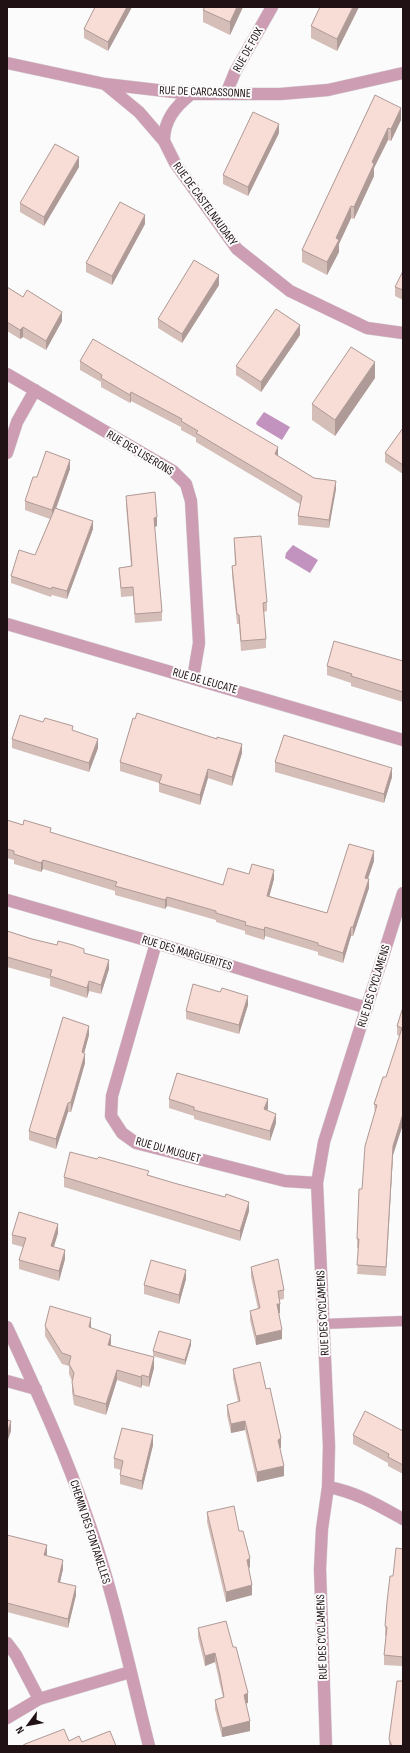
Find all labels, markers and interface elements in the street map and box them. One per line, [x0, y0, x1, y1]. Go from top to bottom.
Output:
street label: RUE DE FOIX [230, 24, 267, 75]
street label: RUE DE CARCASSONNE [159, 83, 251, 101]
street label: RUE DE CASTELNAUDARY [170, 159, 240, 249]
street label: RUE DES LISERONS [104, 427, 176, 479]
street label: RUE DE LEUCATE [171, 665, 239, 697]
street label: RUE DES MARGUERITES [140, 932, 234, 974]
street label: RUE DES CYCLAMENS [354, 943, 394, 1029]
street label: RUE DU MUGUET [134, 1134, 202, 1166]
street label: RUE DES CYCLAMENS [313, 1270, 333, 1356]
street label: CHEMIN DES FONTANELLES [66, 1478, 114, 1586]
street label: RUE DES CYCLAMENS [313, 1594, 331, 1680]
north arrow [8, 1705, 48, 1745]
text: N [13, 1724, 27, 1736]

